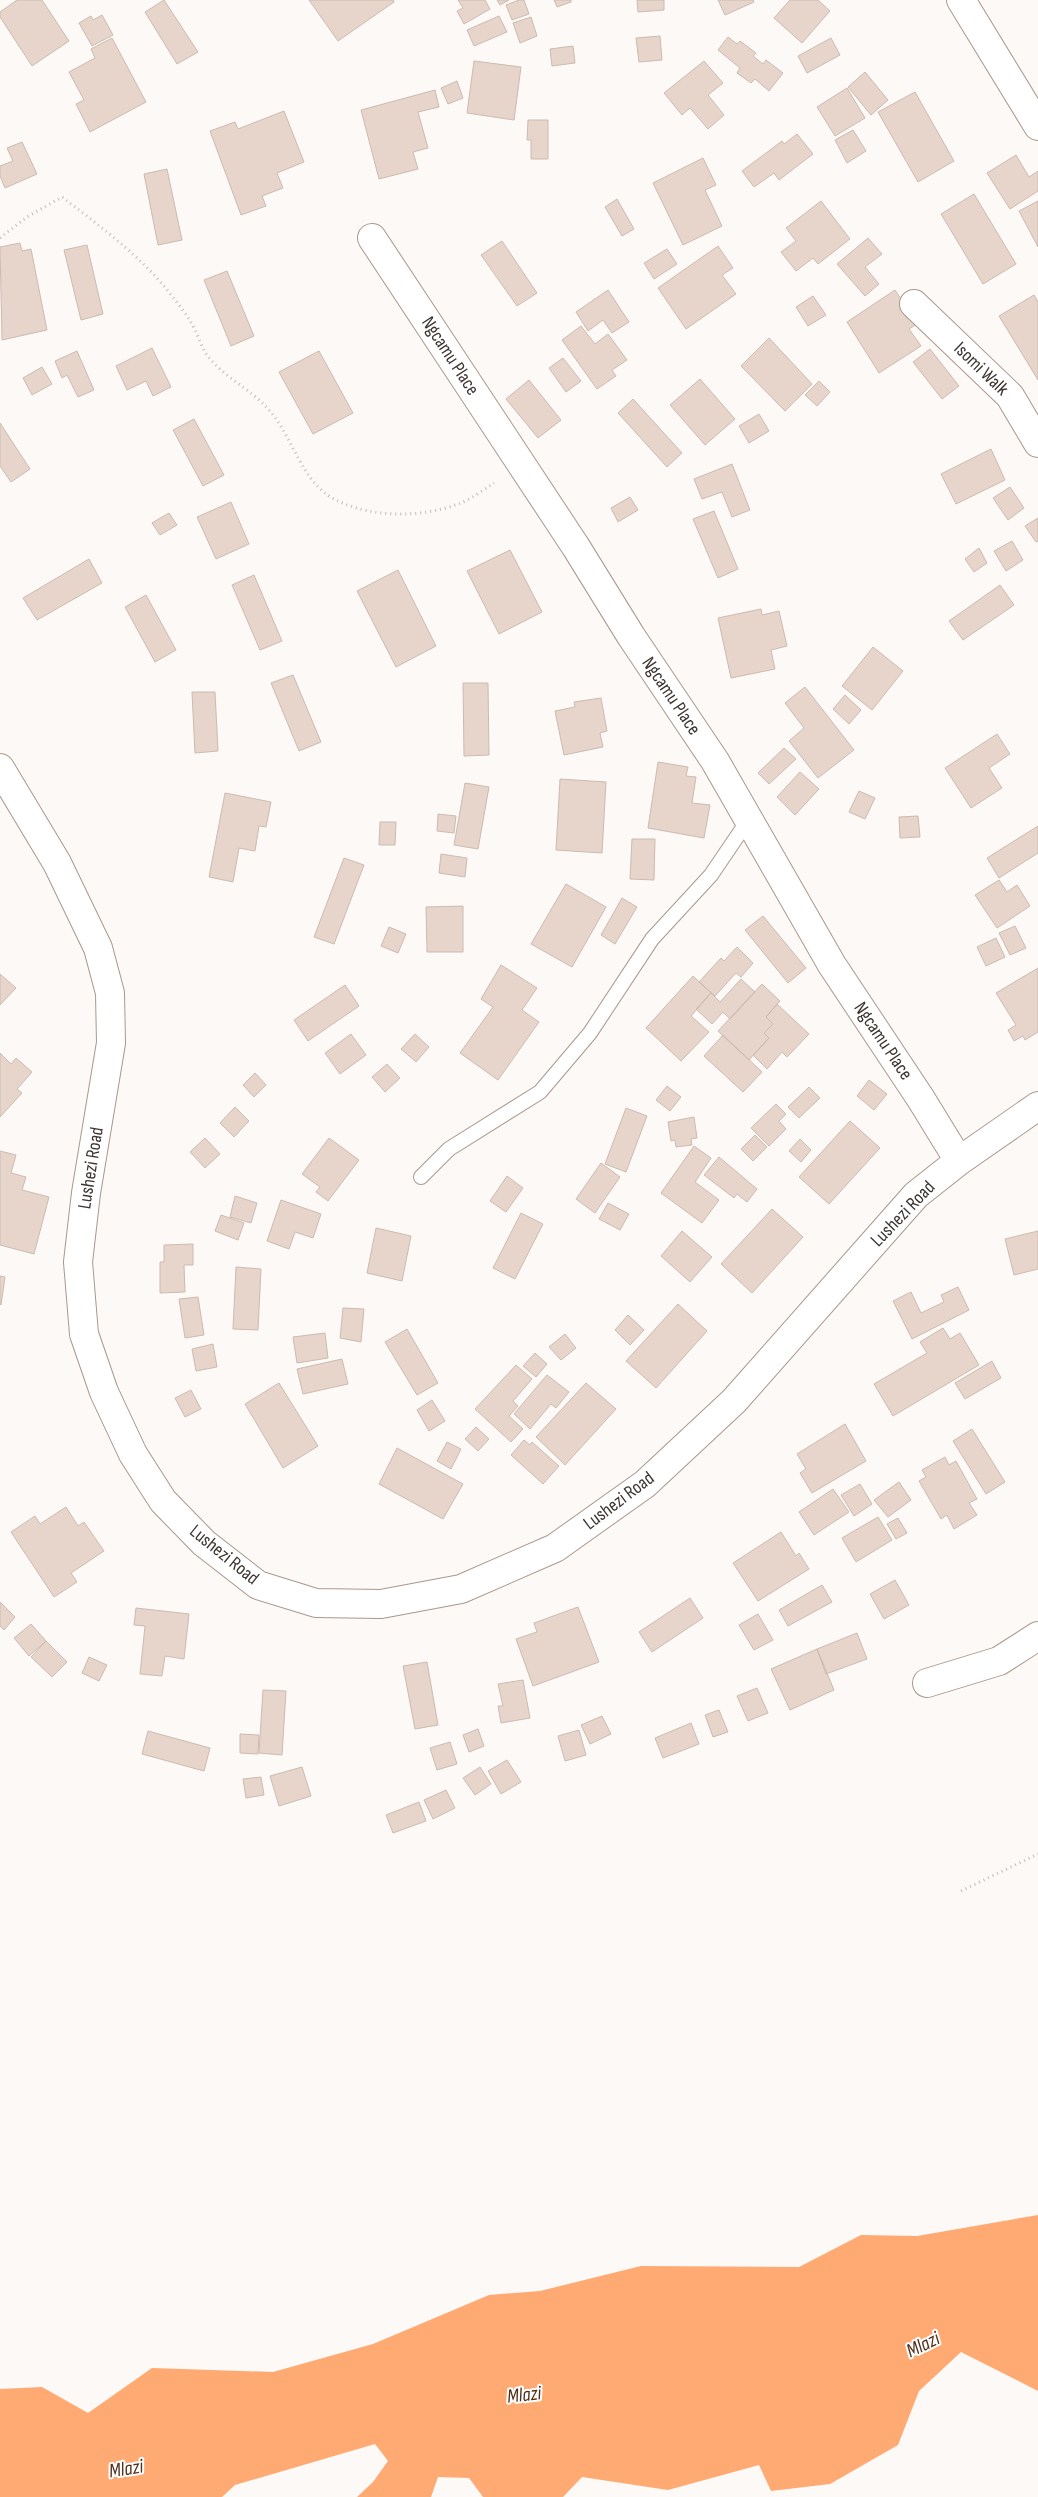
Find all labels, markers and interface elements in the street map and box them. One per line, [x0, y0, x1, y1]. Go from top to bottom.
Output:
street label: Ngcamu Place [416, 312, 484, 400]
street label: Isomi Walk [949, 337, 1014, 401]
street label: Ngcamu Place [637, 653, 705, 739]
street label: Ngcamu Place [849, 998, 917, 1084]
street label: Lushezi Road [73, 1125, 109, 1211]
street label: Lushezi Road [866, 1176, 940, 1252]
street label: Lushezi Road [579, 1467, 659, 1535]
street label: Lushezi Road [185, 1520, 263, 1590]
water label: Mlazi [902, 2326, 945, 2363]
water label: Mlazi [506, 2381, 544, 2409]
water label: Mlazi [107, 2454, 146, 2484]

